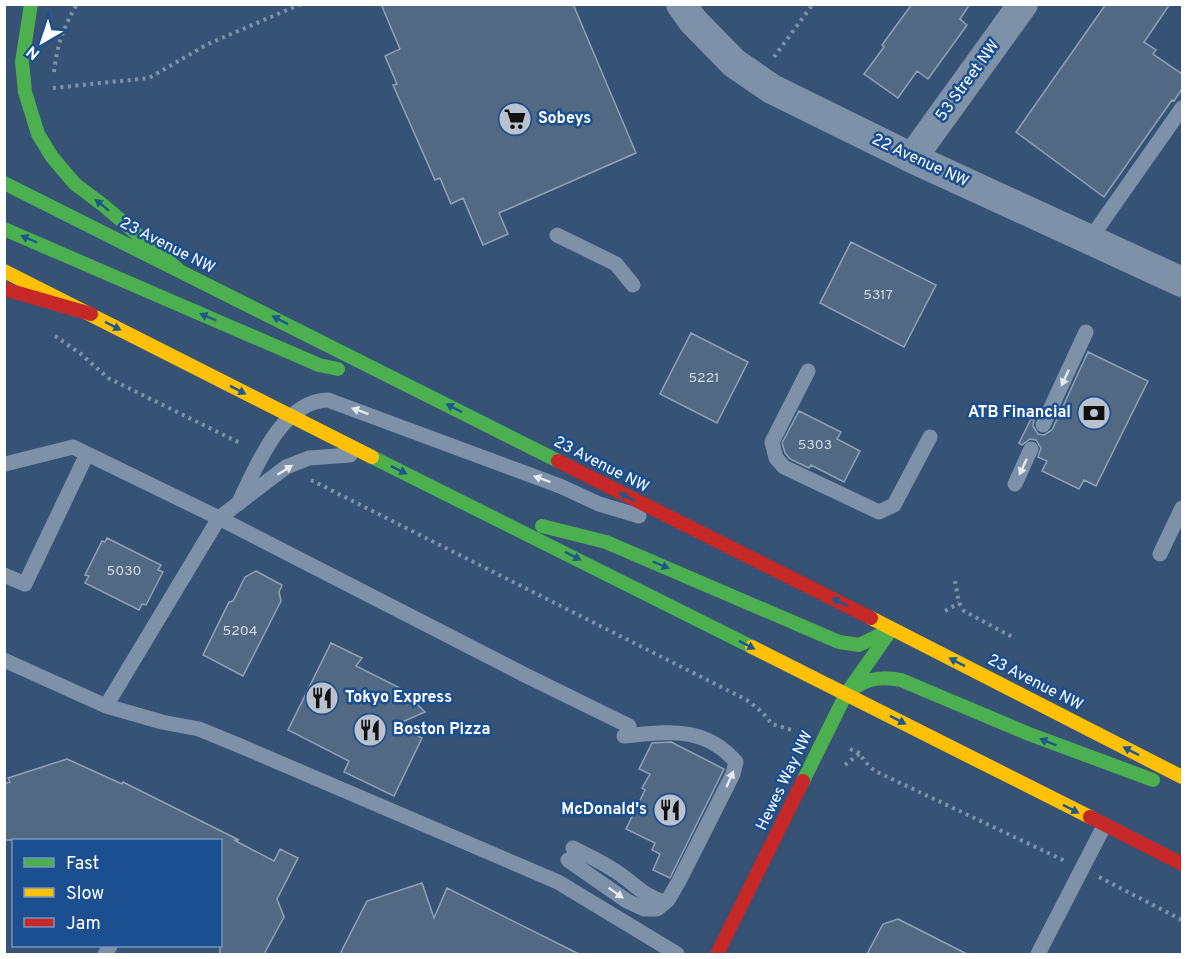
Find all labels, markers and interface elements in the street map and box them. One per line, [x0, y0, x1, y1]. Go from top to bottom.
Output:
north arrow [12, 12, 72, 72]
street label: 53 Street NW [932, 36, 1004, 126]
text: N [23, 41, 45, 63]
supermarket icon: Sobeys [497, 101, 533, 137]
place label: Sobeys [538, 109, 591, 129]
street label: 22 Avenue NW [868, 130, 972, 192]
one-way arrow [95, 200, 110, 212]
street label: 23 Avenue NW [116, 213, 218, 279]
one-way arrow [20, 234, 38, 243]
house number: 5317 [863, 287, 893, 304]
one-way arrow [199, 311, 217, 321]
one-way arrow [271, 316, 288, 325]
one-way arrow [105, 321, 122, 331]
house number: 5221 [689, 370, 719, 387]
one-way arrow [1060, 370, 1069, 387]
one-way arrow [229, 386, 246, 395]
bank icon: ATB Financial [1076, 395, 1112, 431]
place label: ATB Financial [968, 403, 1071, 423]
one-way arrow [445, 404, 462, 413]
one-way arrow [351, 406, 369, 416]
street label: 23 Avenue NW [550, 432, 652, 498]
house number: 5303 [798, 437, 832, 454]
one-way arrow [1019, 458, 1028, 475]
one-way arrow [277, 464, 294, 475]
one-way arrow [390, 465, 407, 475]
one-way arrow [533, 474, 551, 484]
one-way arrow [619, 492, 636, 501]
one-way arrow [565, 552, 582, 561]
one-way arrow [652, 561, 669, 570]
house number: 5030 [107, 563, 141, 580]
one-way arrow [831, 598, 848, 607]
house number: 5204 [223, 623, 257, 640]
one-way arrow [739, 640, 756, 650]
street label: 23 Avenue NW [984, 650, 1086, 716]
one-way arrow [948, 657, 965, 667]
restaurant icon: Tokyo Express [304, 680, 340, 716]
place label: Tokyo Express [345, 688, 452, 708]
restaurant icon: Boston Pizza [352, 712, 388, 748]
one-way arrow [889, 715, 906, 725]
place label: Boston Pizza [393, 720, 490, 740]
street label: Hewes Way NW [752, 728, 818, 834]
one-way arrow [1039, 737, 1057, 747]
one-way arrow [1122, 746, 1139, 755]
one-way arrow [725, 771, 734, 788]
restaurant icon: McDonald's [652, 792, 688, 828]
place label: McDonald's [561, 800, 647, 820]
one-way arrow [1063, 804, 1080, 814]
legend [12, 839, 222, 947]
text: Fast [66, 853, 99, 876]
text: Slow [66, 883, 104, 906]
one-way arrow [607, 887, 623, 899]
text: Jam [66, 913, 101, 936]

